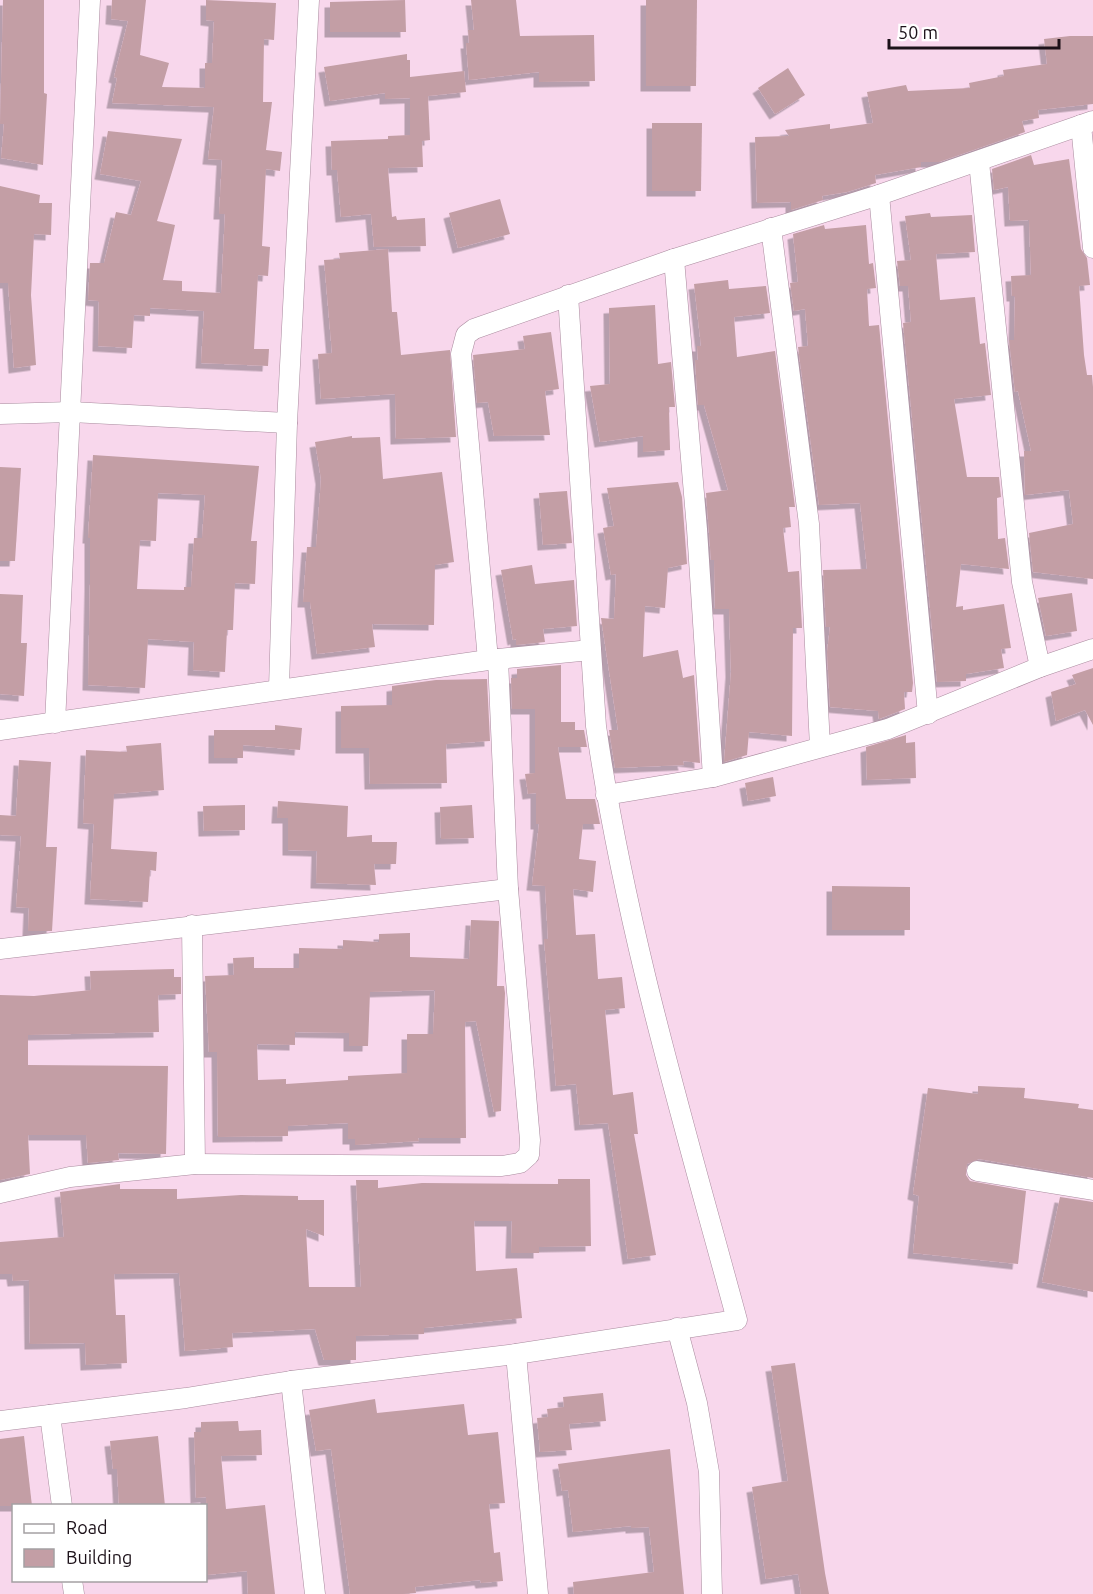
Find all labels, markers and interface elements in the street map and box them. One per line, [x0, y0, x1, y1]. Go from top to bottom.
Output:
scale bar [889, 12, 1058, 50]
text: 50 m [898, 22, 938, 42]
legend [12, 1504, 207, 1582]
text: Road [66, 1517, 108, 1537]
text: Building [66, 1547, 132, 1567]

